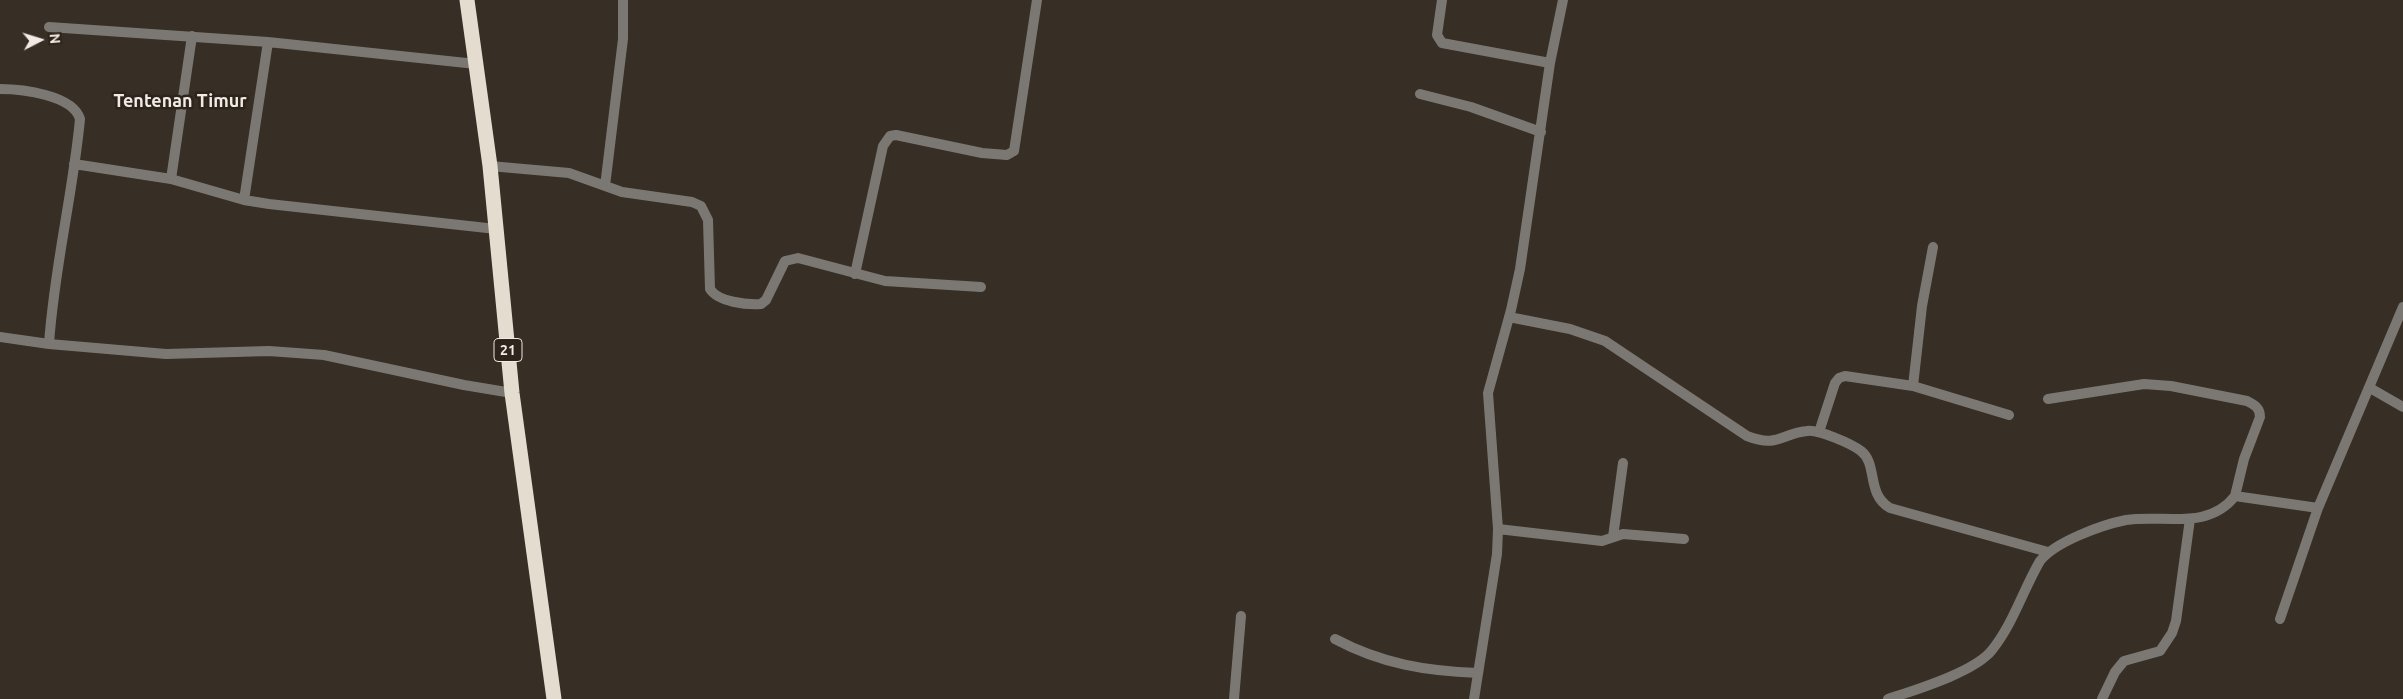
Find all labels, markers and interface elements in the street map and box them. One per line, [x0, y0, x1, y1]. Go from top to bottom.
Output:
north arrow [15, 15, 65, 65]
text: N [47, 33, 63, 45]
district label: Tentenan Timur [113, 90, 247, 112]
road number: 21 [494, 338, 522, 362]

